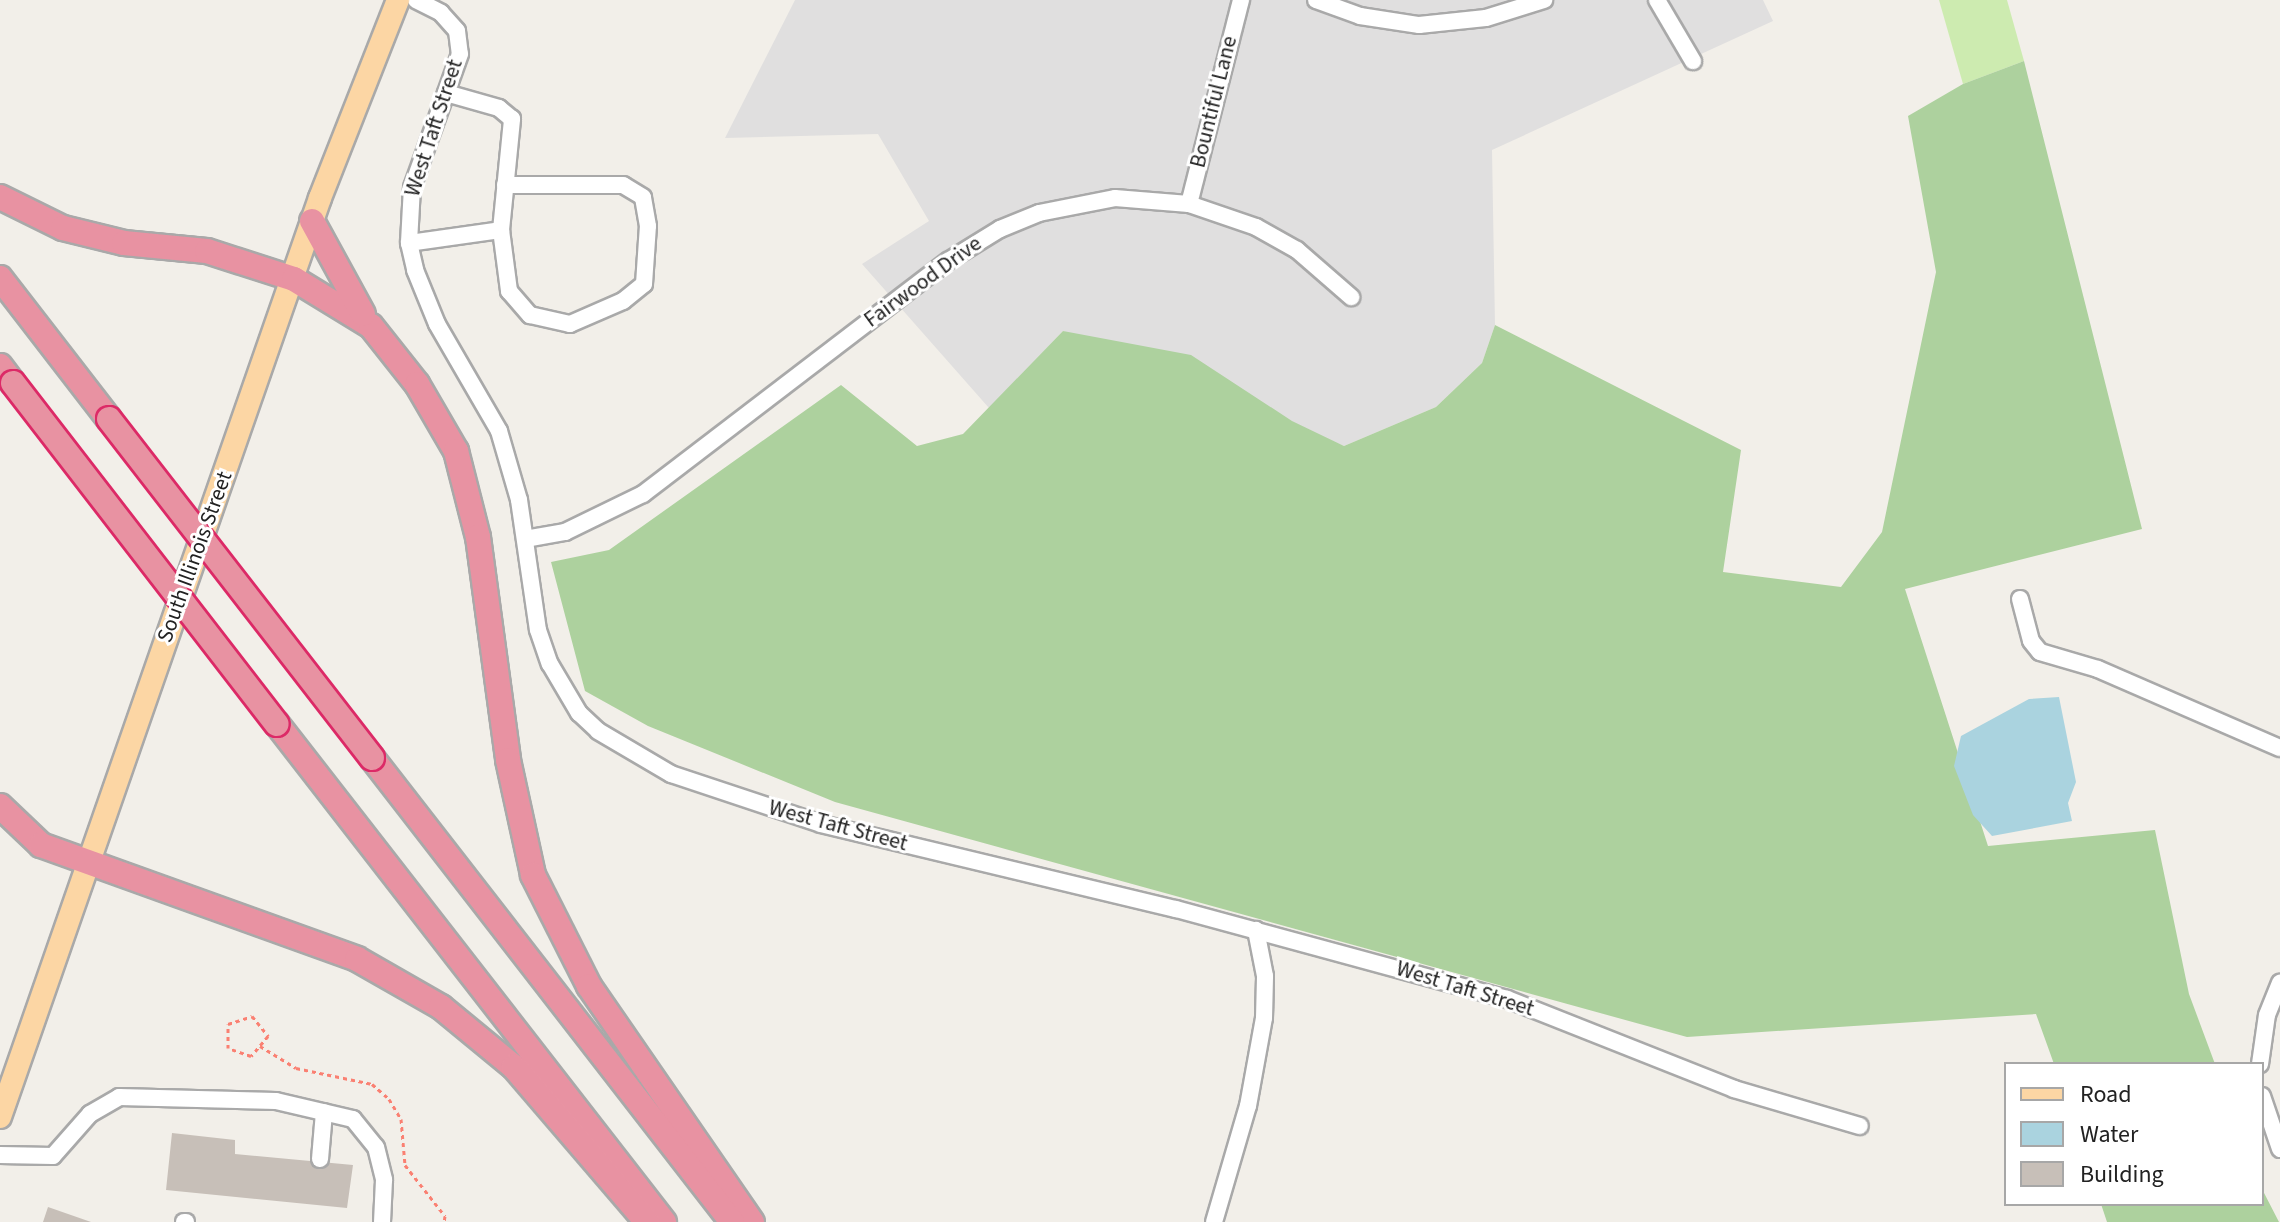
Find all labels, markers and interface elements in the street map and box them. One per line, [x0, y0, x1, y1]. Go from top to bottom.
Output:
street label: Bountiful Lane [1185, 33, 1243, 171]
street label: West Taft Street [399, 56, 469, 200]
street label: Fairwood Drive [859, 231, 987, 333]
street label: South Illinois Street [152, 468, 238, 646]
street label: West Taft Street [766, 795, 910, 857]
street label: West Taft Street [1393, 956, 1537, 1022]
legend [2004, 1062, 2264, 1206]
text: Road [2080, 1077, 2132, 1112]
text: Water [2080, 1117, 2138, 1152]
text: Building [2080, 1157, 2164, 1192]

